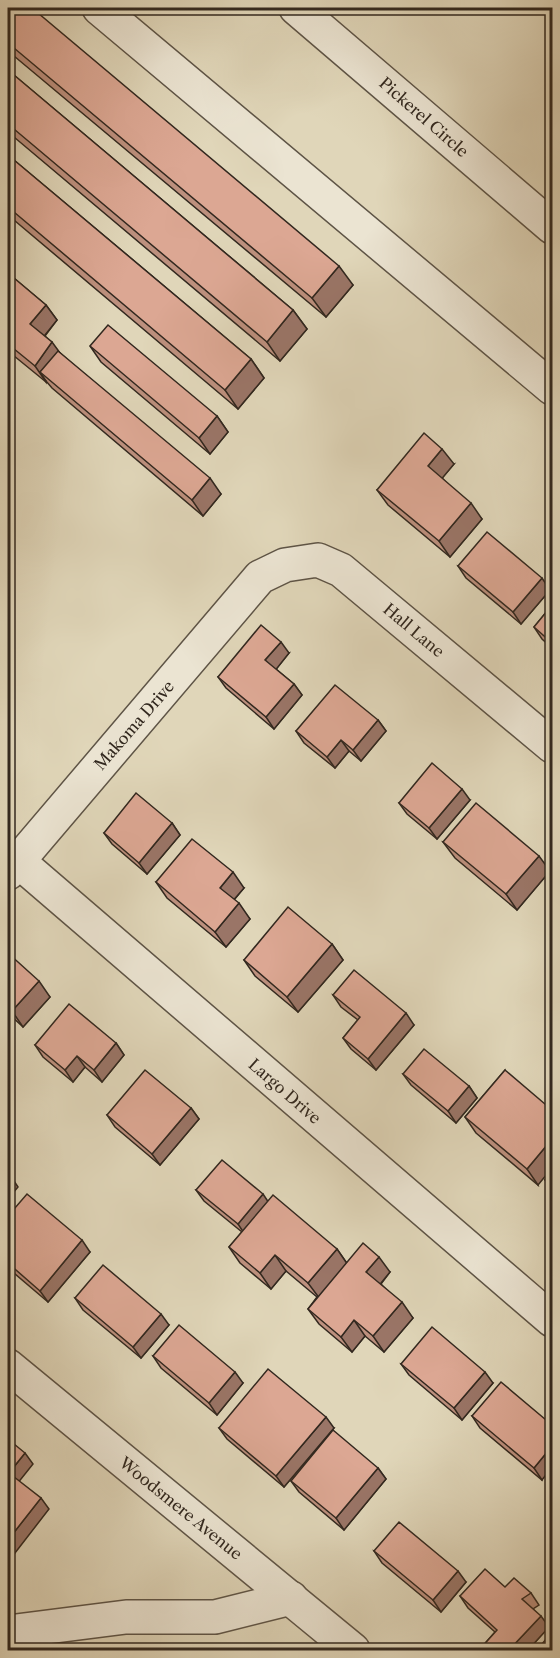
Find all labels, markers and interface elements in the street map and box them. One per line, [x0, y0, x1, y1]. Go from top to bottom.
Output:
street label: Pickerel Circle [375, 73, 473, 161]
street label: Hall Lane [379, 599, 449, 661]
street label: Makoma Drive [90, 676, 178, 774]
street label: Largo Drive [245, 1054, 325, 1128]
street label: Woodsmere Avenue [115, 1452, 247, 1564]

